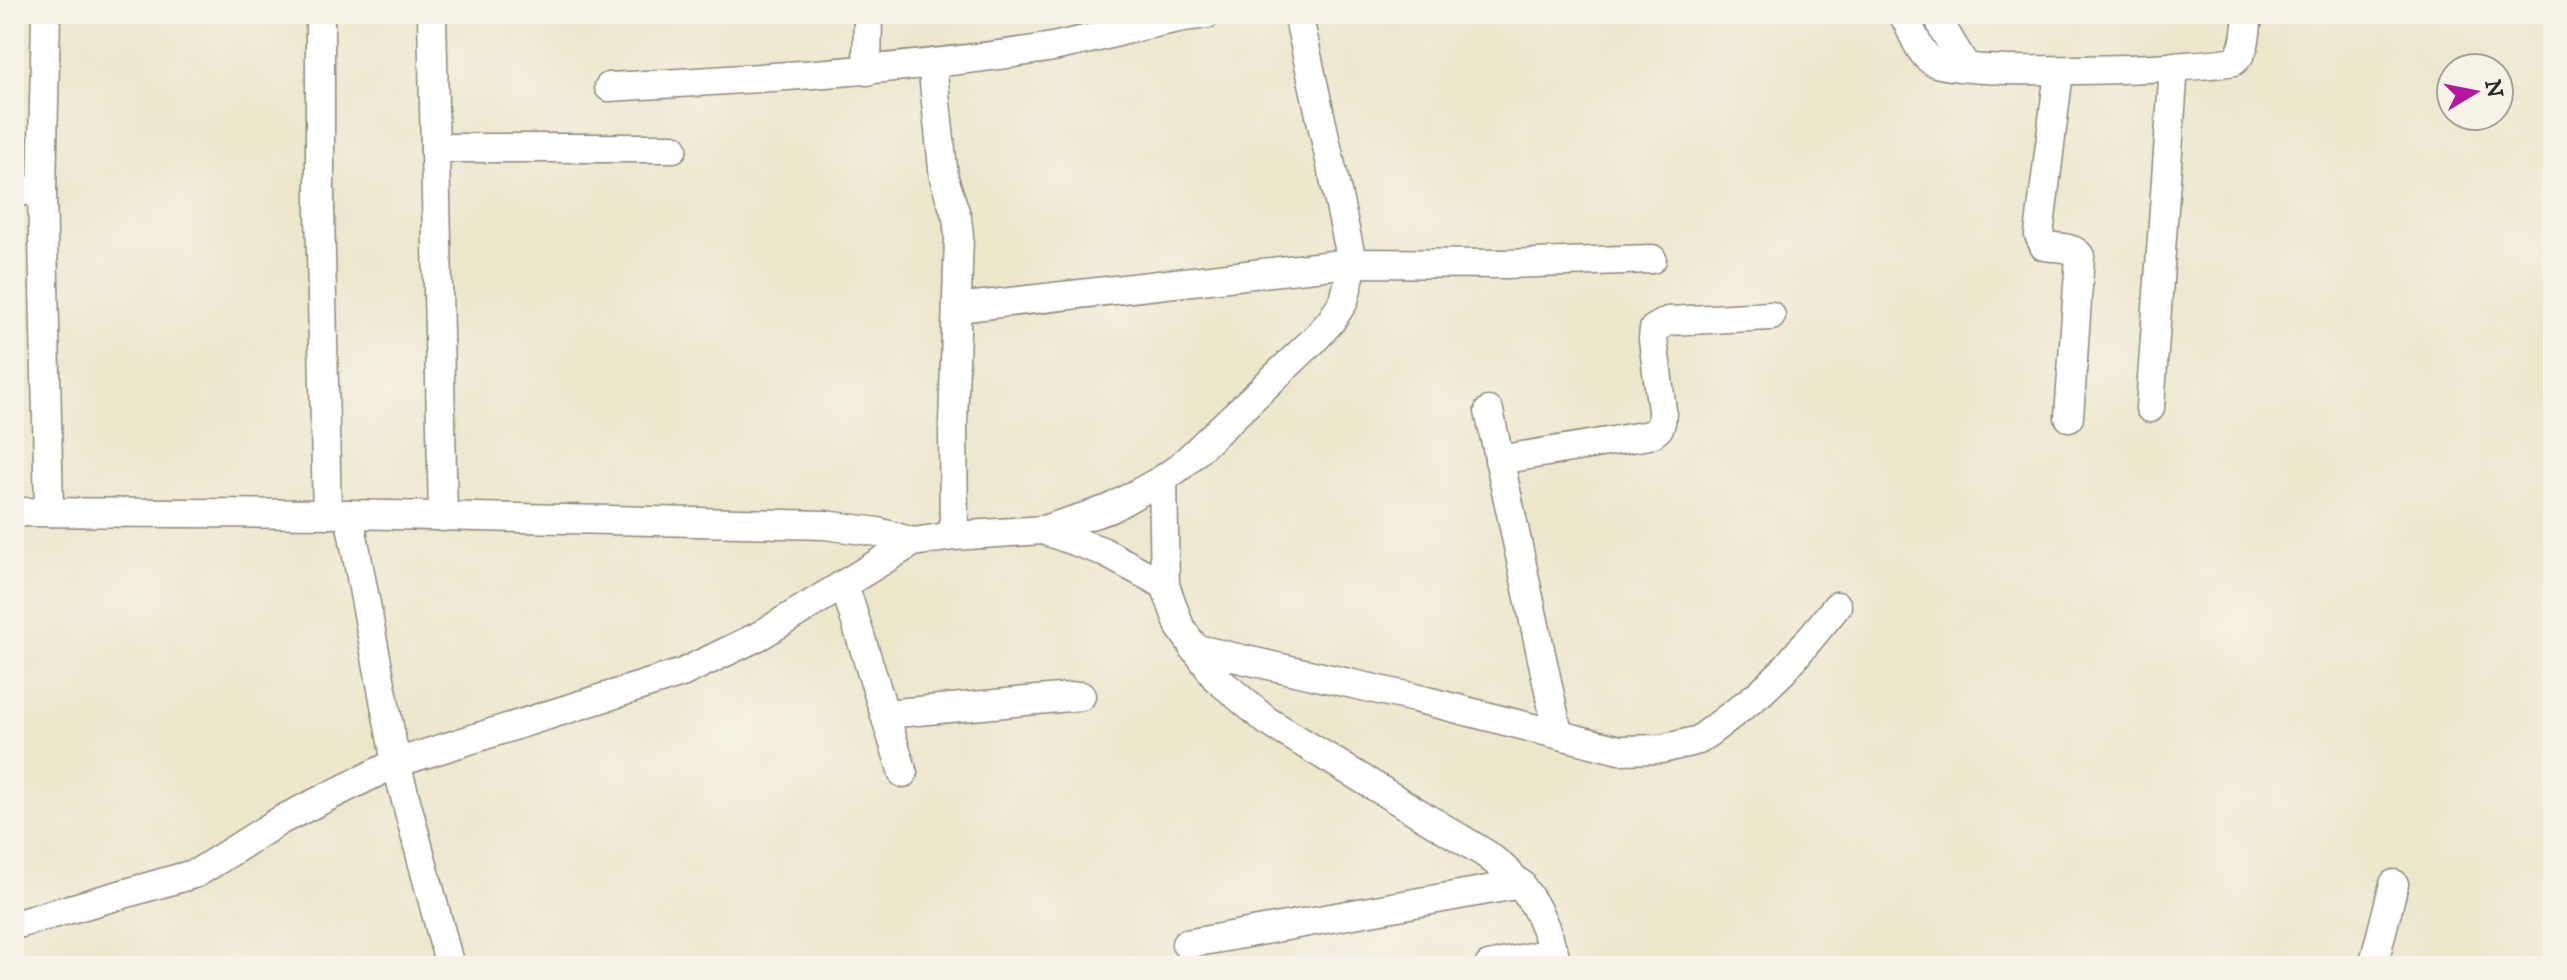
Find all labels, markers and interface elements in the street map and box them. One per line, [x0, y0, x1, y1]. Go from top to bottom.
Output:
north arrow [2435, 52, 2515, 132]
text: N [2478, 78, 2508, 100]

